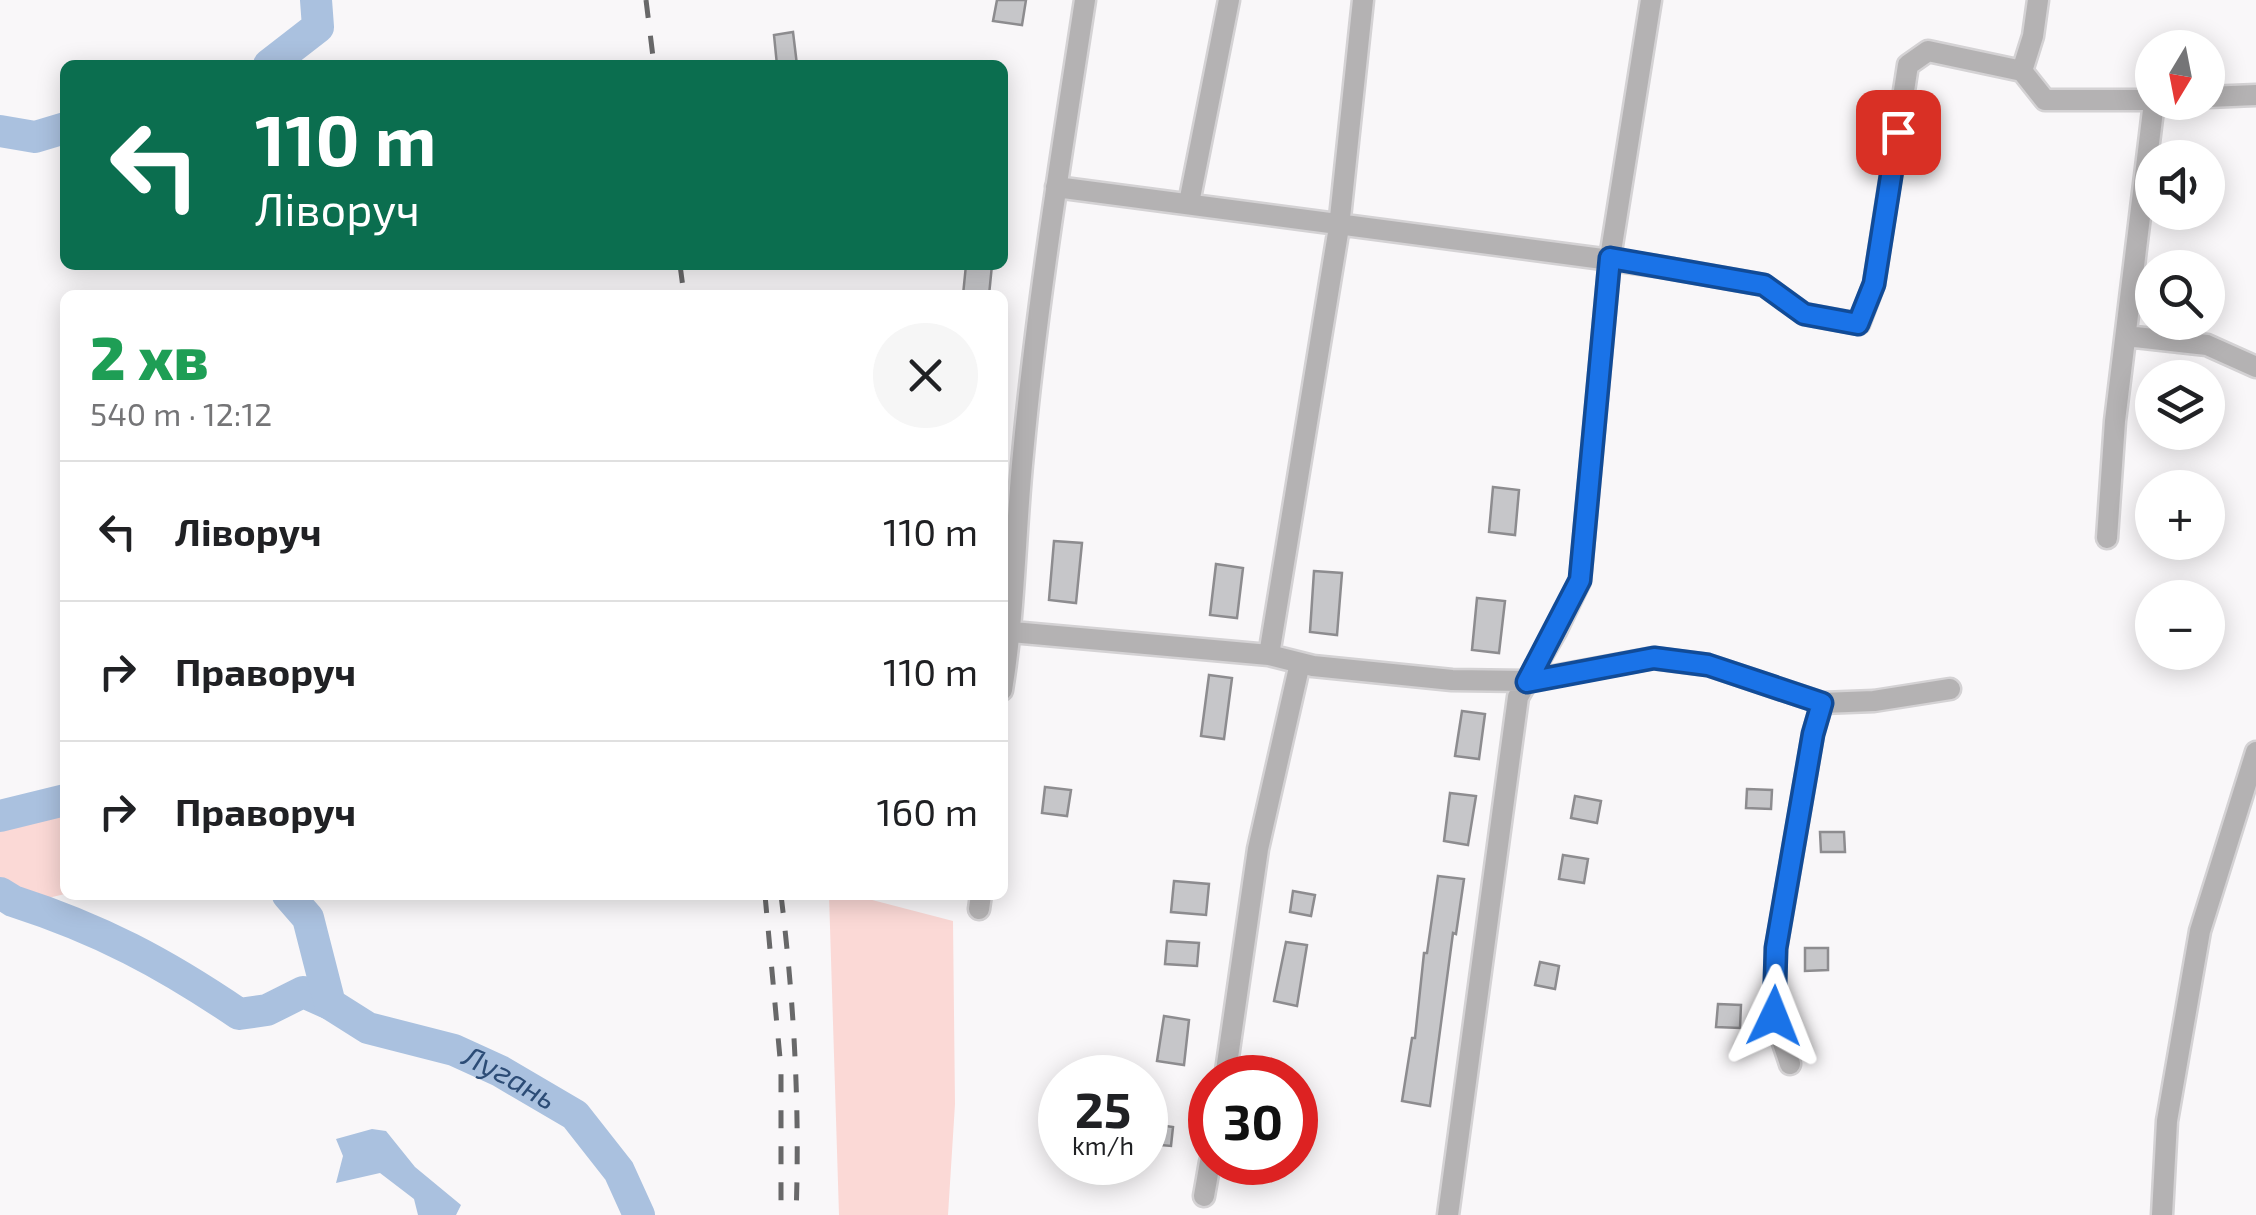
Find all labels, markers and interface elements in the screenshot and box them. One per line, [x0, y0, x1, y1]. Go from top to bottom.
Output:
north arrow [2135, 30, 2225, 120]
map controls [2135, 30, 2225, 670]
pin [1856, 90, 1941, 175]
text: 110 m [255, 96, 436, 180]
icon: left [90, 100, 220, 230]
icon: arrive [1871, 105, 1926, 160]
button: sound [2135, 140, 2225, 230]
text: Ліворуч [255, 181, 420, 235]
button: search [2135, 250, 2225, 340]
text: 2 хв [90, 320, 209, 392]
button: close [873, 323, 978, 428]
button: layers [2135, 360, 2225, 450]
text: 540 m · 12:12 [90, 394, 272, 432]
button: + [2135, 470, 2225, 560]
icon: left [90, 504, 145, 559]
text: Ліворуч [175, 508, 322, 554]
text: 110 m [883, 508, 978, 554]
button: − [2135, 580, 2225, 670]
icon: right [90, 644, 145, 699]
text: Праворуч [175, 648, 356, 694]
text: 110 m [883, 648, 978, 694]
icon: right [90, 784, 145, 839]
text: Праворуч [175, 788, 356, 834]
text: 160 m [876, 788, 978, 834]
position arrow [1722, 964, 1826, 1068]
water label: Лугань [457, 1036, 564, 1116]
speed limit sign: 30 [1188, 1055, 1318, 1185]
text: 25 [1075, 1078, 1131, 1138]
text: km/h [1072, 1130, 1134, 1160]

